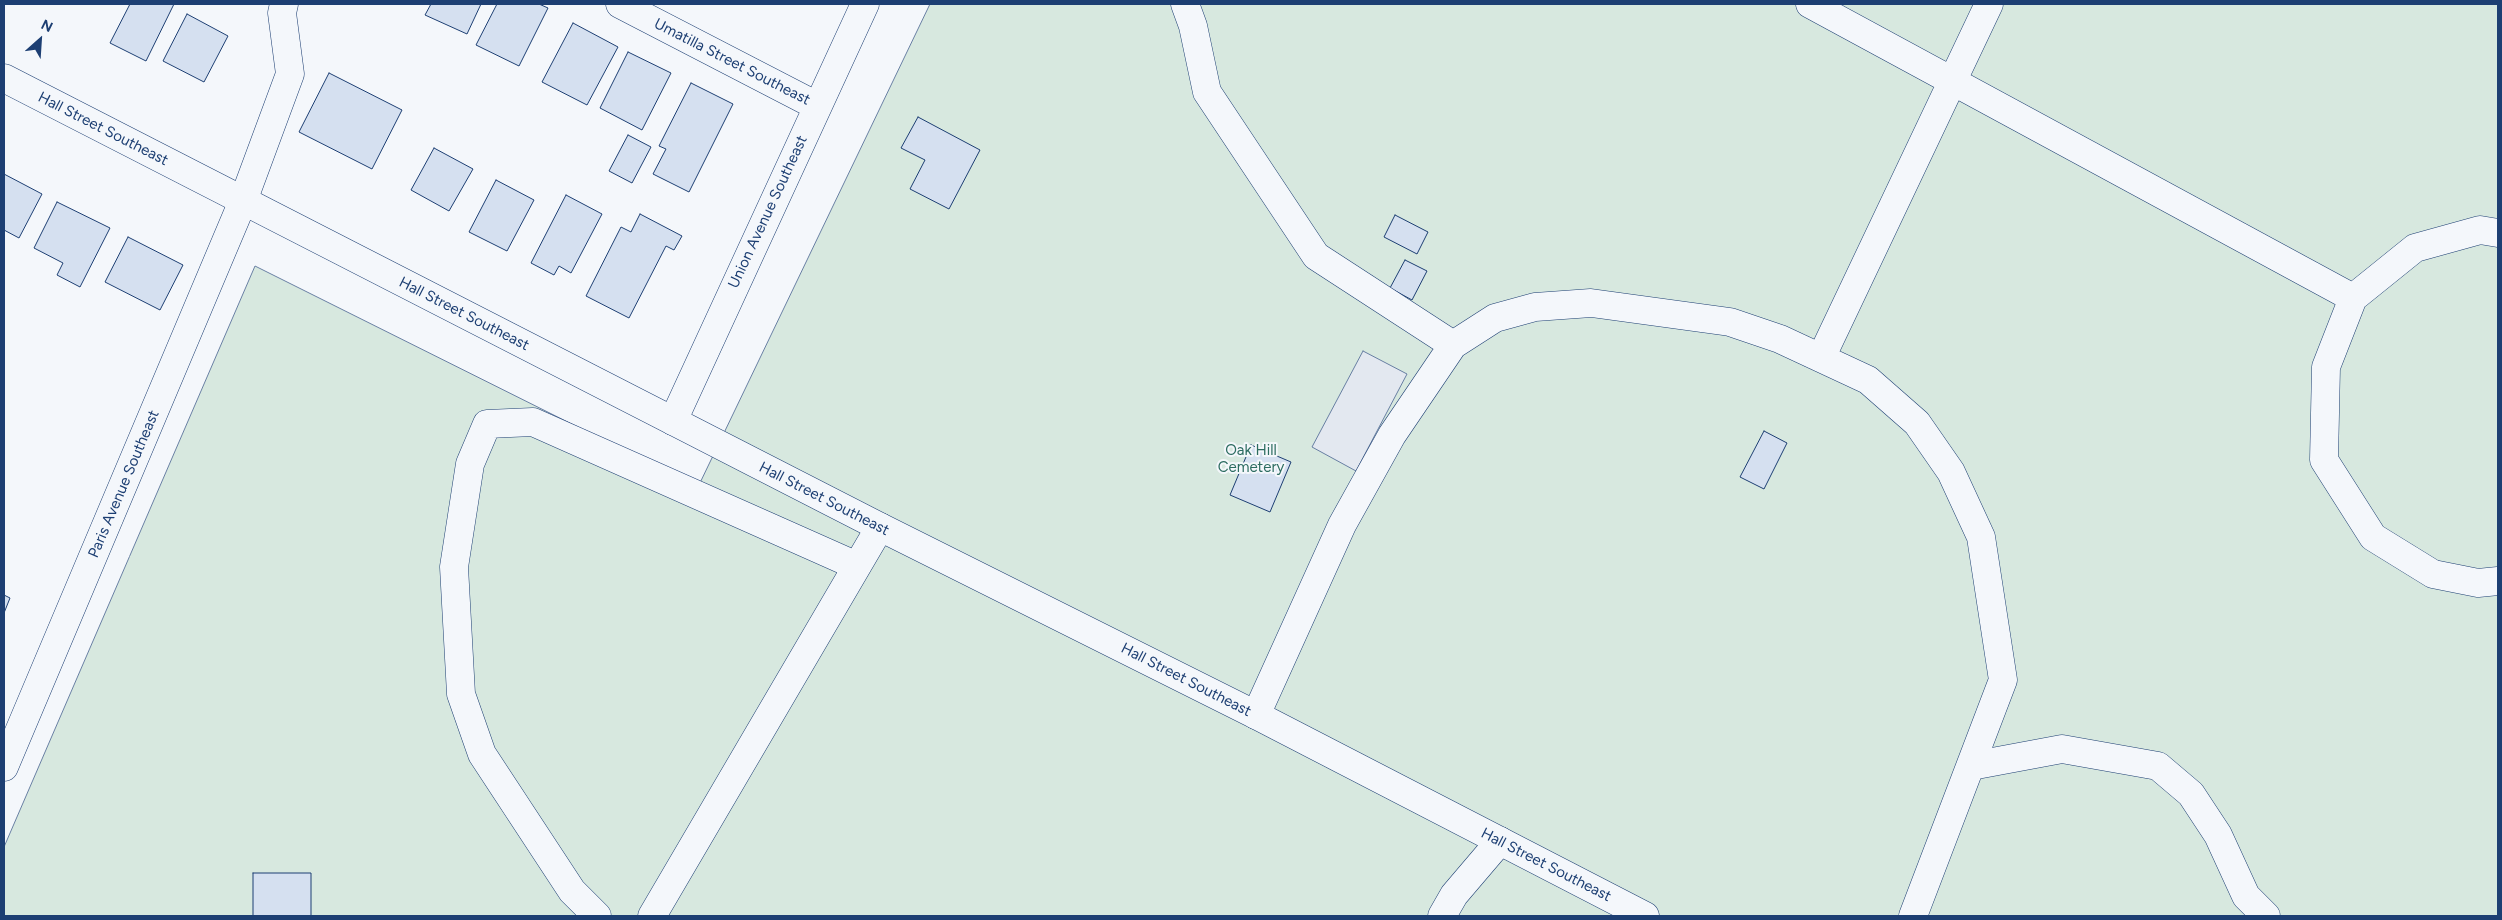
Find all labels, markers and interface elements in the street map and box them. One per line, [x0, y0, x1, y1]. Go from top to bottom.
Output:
north arrow [15, 15, 65, 65]
street label: Umatilla Street Southeast [651, 15, 813, 109]
text: N [38, 16, 55, 36]
street label: Hall Street Southeast [35, 88, 171, 170]
street label: Union Avenue Southeast [725, 133, 811, 291]
street label: Hall Street Southeast [396, 273, 532, 355]
street label: Paris Avenue Southeast [85, 407, 163, 561]
park label: Oak Hill Cemetery [1218, 442, 1284, 477]
street label: Hall Street Southeast [756, 458, 892, 540]
street label: Hall Street Southeast [1118, 639, 1254, 721]
street label: Hall Street Southeast [1478, 824, 1614, 906]

